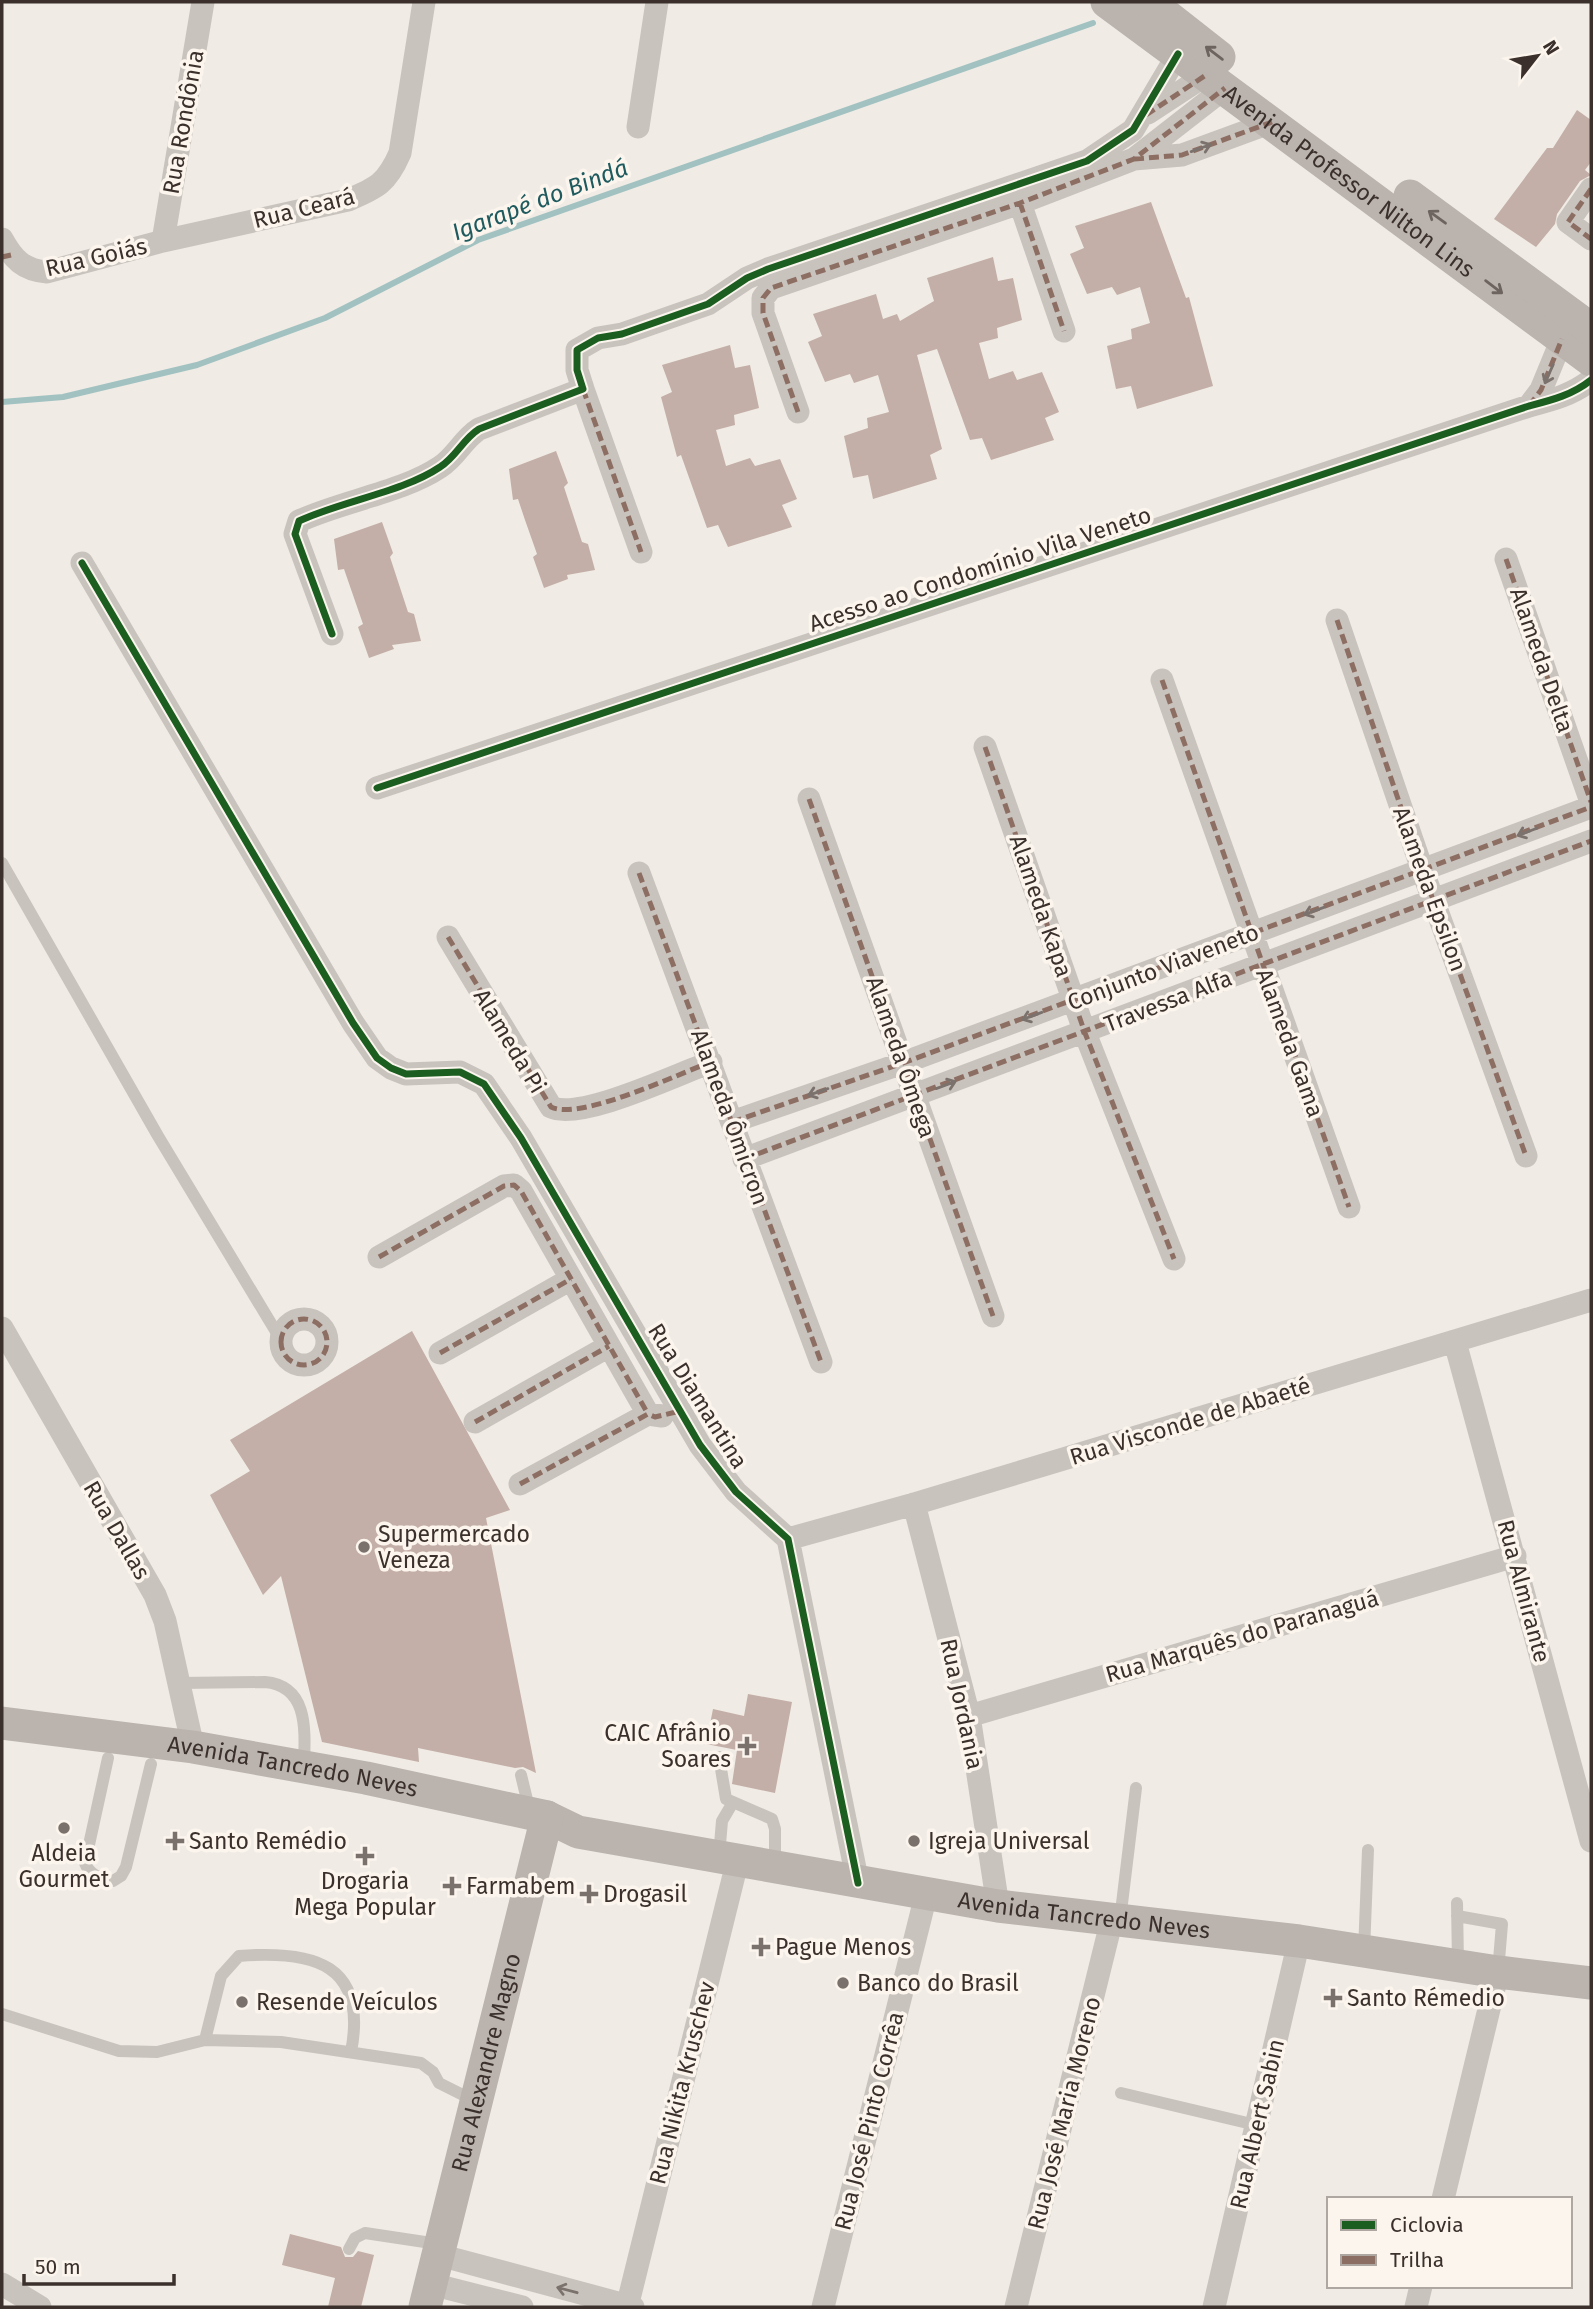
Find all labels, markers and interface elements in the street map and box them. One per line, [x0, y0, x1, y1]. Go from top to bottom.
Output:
north arrow [1502, 21, 1572, 91]
text: N [1538, 36, 1564, 59]
one-way arrow [1205, 46, 1224, 61]
street label: Rua Rondônia [157, 48, 209, 196]
street label: Avenida Professor Nilton Lins [1218, 79, 1480, 283]
one-way arrow [1190, 141, 1212, 153]
water label: Igarapé do Bindá [448, 154, 632, 246]
street label: Rua Ceará [250, 182, 358, 234]
one-way arrow [1428, 209, 1447, 224]
street label: Rua Goiás [42, 232, 150, 282]
one-way arrow [1484, 280, 1502, 295]
one-way arrow [1542, 363, 1555, 384]
street label: Acesso ao Condomínio Vila Veneto [805, 500, 1155, 638]
street label: Alameda Delta [1504, 584, 1580, 736]
street label: Alameda Epsilon [1387, 803, 1473, 975]
one-way arrow [1517, 826, 1539, 839]
street label: Alameda Kapa [1004, 831, 1078, 981]
one-way arrow [1304, 906, 1326, 918]
street label: Conjunto Viaveneto [1063, 918, 1263, 1016]
street label: Travessa Alfa [1100, 964, 1236, 1038]
street label: Alameda Gama [1250, 965, 1330, 1121]
street label: Alameda Ômega [860, 972, 943, 1142]
street label: Alameda Pi [468, 984, 552, 1098]
one-way arrow [1022, 1011, 1044, 1023]
street label: Alameda Ômicron [685, 1025, 776, 1209]
one-way arrow [934, 1078, 956, 1090]
one-way arrow [807, 1086, 829, 1099]
street label: Rua Diamantina [642, 1318, 754, 1474]
street label: Rua Visconde de Abaeté [1066, 1371, 1314, 1471]
street label: Rua Dallas [78, 1476, 156, 1584]
street label: Rua Almirante [1492, 1517, 1556, 1665]
place label: Supermercado Veneza [378, 1520, 530, 1574]
marker: Supermercado Veneza [356, 1539, 372, 1555]
street label: Rua Marquês do Paranaguá [1102, 1584, 1382, 1688]
street label: Rua Jordania [934, 1636, 990, 1772]
place label: CAIC Afrânio Soares [604, 1719, 731, 1773]
street label: Avenida Tancredo Neves [166, 1730, 420, 1803]
marker: CAIC Afrânio Soares [737, 1736, 757, 1756]
marker: Aldeia Gourmet [56, 1820, 72, 1836]
place label: Santo Remédio [189, 1827, 347, 1855]
place label: Igreja Universal [928, 1827, 1090, 1855]
marker: Santo Remédio [167, 1833, 183, 1849]
marker: Igreja Universal [906, 1833, 922, 1849]
place label: Aldeia Gourmet [19, 1839, 110, 1893]
marker: Drogaria Mega Popular [357, 1848, 373, 1864]
place label: Drogaria Mega Popular [294, 1867, 436, 1921]
place label: Farmabem [466, 1872, 575, 1900]
marker: Farmabem [444, 1878, 460, 1894]
place label: Drogasil [603, 1880, 687, 1908]
street label: Avenida Tancredo Neves [956, 1885, 1212, 1945]
marker: Drogasil [581, 1886, 597, 1902]
place label: Pague Menos [775, 1933, 911, 1961]
marker: Pague Menos [753, 1939, 769, 1955]
street label: Rua Alexandre Magno [445, 1950, 527, 2175]
place label: Banco do Brasil [857, 1969, 1019, 1997]
marker: Banco do Brasil [835, 1975, 851, 1991]
street label: Rua Nikita Kruschev [643, 1978, 721, 2187]
place label: Santo Rémedio [1347, 1984, 1505, 2012]
place label: Resende Veículos [256, 1988, 437, 2016]
marker: Santo Rémedio [1325, 1990, 1341, 2006]
marker: Resende Veículos [234, 1994, 250, 2010]
street label: Rua José Maria Moreno [1021, 1994, 1107, 2232]
street label: Rua José Pinto Corrêa [828, 2009, 910, 2233]
street label: Rua Albert Sabin [1224, 2036, 1290, 2212]
legend [1327, 2197, 1572, 2288]
text: Ciclovia [1390, 2212, 1464, 2238]
scale bar [24, 2242, 175, 2286]
text: Trilha [1390, 2247, 1444, 2273]
text: 50 m [35, 2254, 81, 2280]
one-way arrow [556, 2283, 579, 2296]

